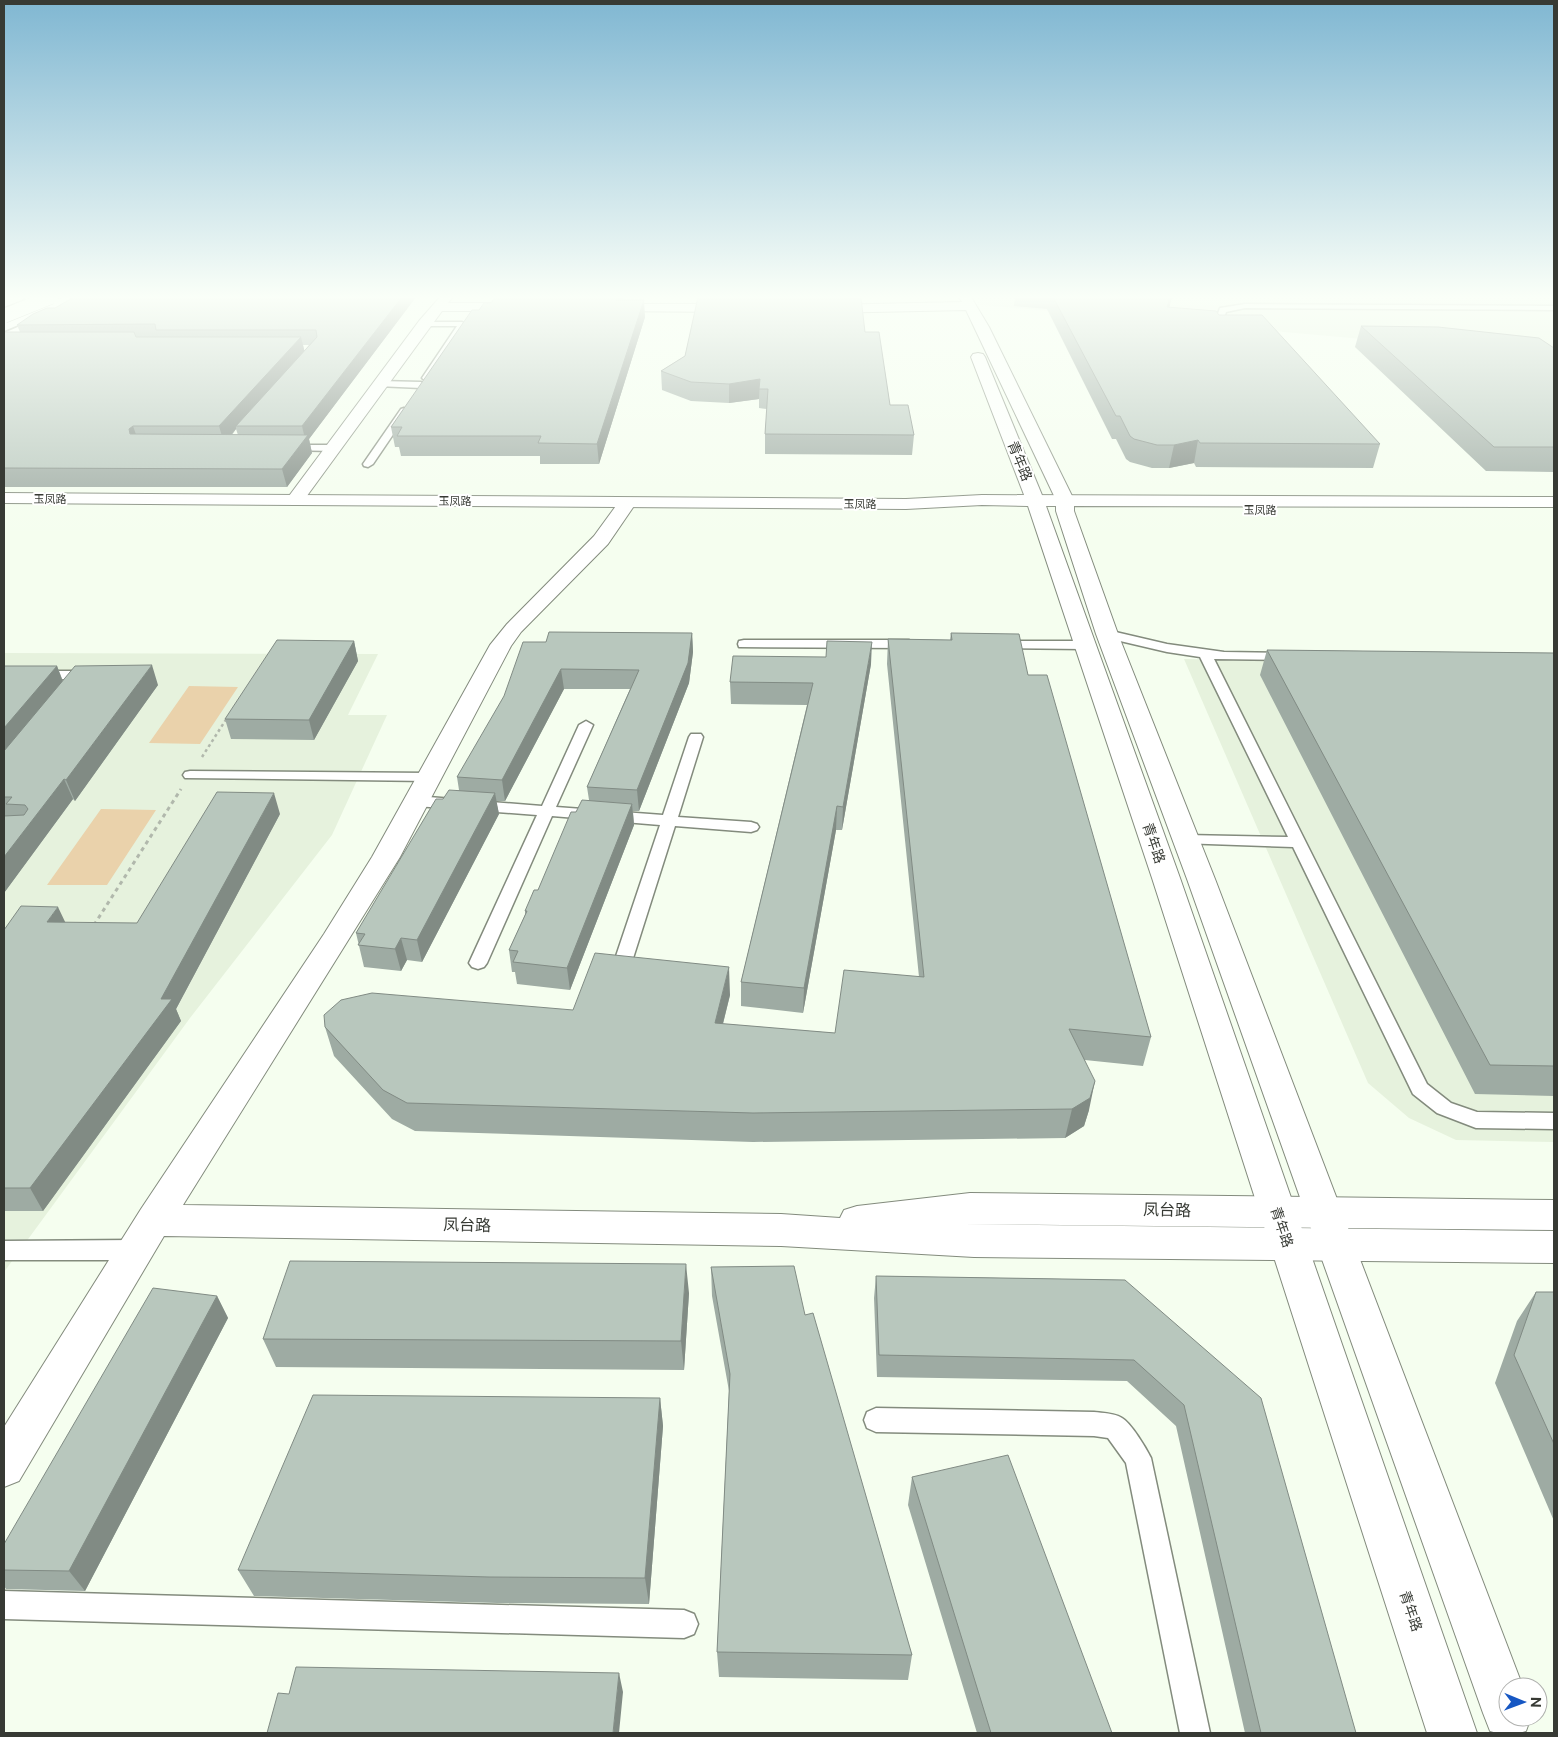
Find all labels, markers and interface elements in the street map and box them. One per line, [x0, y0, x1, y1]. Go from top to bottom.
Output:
street label: 青年路 [1005, 439, 1035, 483]
street label: 玉凤路 [34, 493, 67, 505]
street label: 玉凤路 [439, 495, 472, 507]
street label: 玉凤路 [844, 498, 877, 510]
street label: 玉凤路 [1244, 504, 1277, 516]
street label: 青年路 [1140, 821, 1168, 865]
street label: 凤台路 [1143, 1200, 1191, 1220]
street label: 青年路 [1268, 1205, 1296, 1249]
street label: 凤台路 [443, 1215, 491, 1235]
street label: 青年路 [1397, 1589, 1425, 1633]
north arrow [1498, 1677, 1548, 1727]
text: N [1528, 1697, 1544, 1708]

